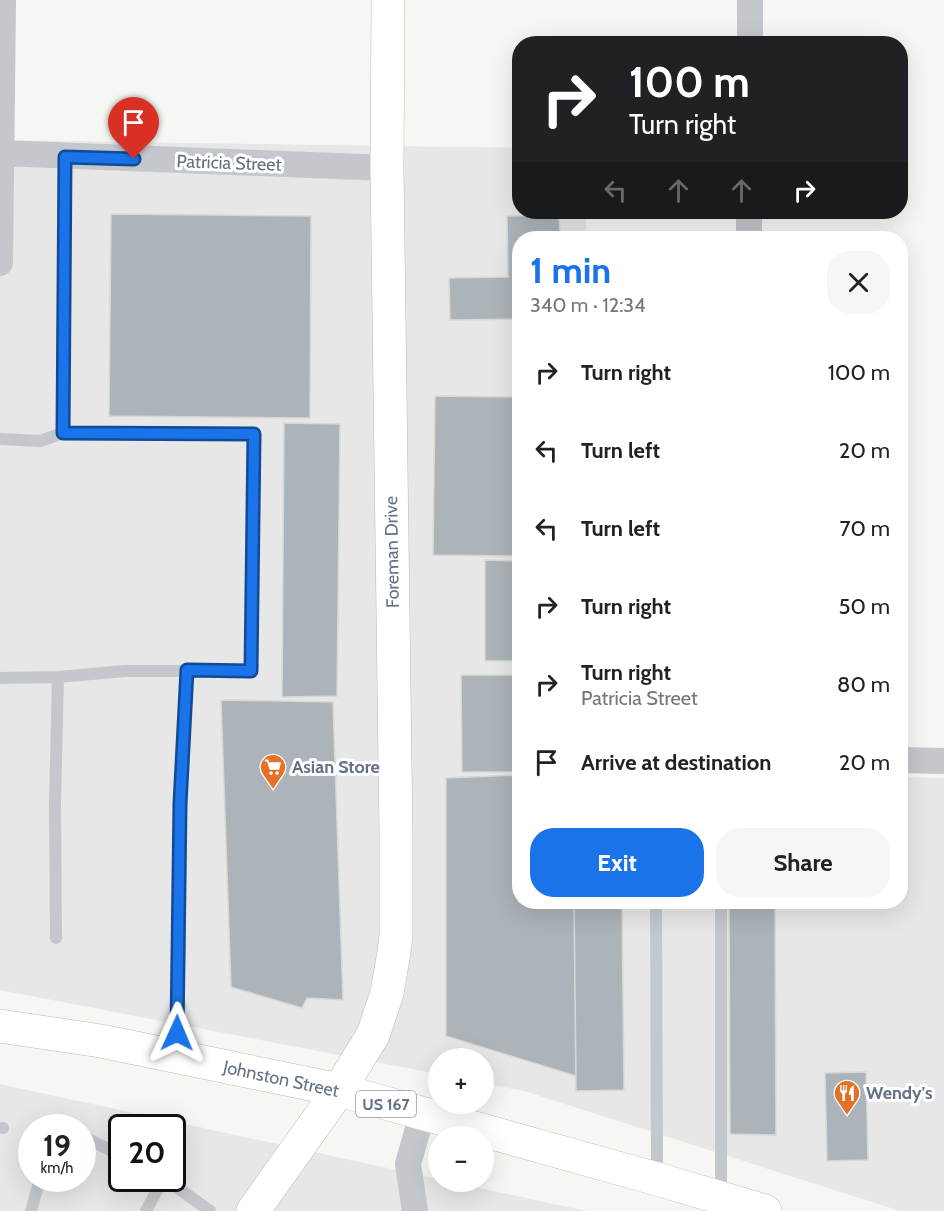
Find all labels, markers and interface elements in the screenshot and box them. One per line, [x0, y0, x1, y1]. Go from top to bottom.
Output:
text: 100 m [629, 56, 750, 108]
icon: right [530, 60, 608, 138]
pin [108, 97, 159, 159]
icon: arrive [117, 106, 150, 139]
text: Turn right [629, 108, 736, 141]
street label: Patricia Street [176, 150, 282, 176]
icon: left [599, 174, 632, 207]
icon: ahead [662, 174, 695, 207]
icon: ahead [725, 174, 758, 207]
icon: right [788, 174, 821, 207]
text: 1 min [530, 248, 611, 292]
button: close [827, 251, 890, 314]
text: 340 m · 12:34 [530, 293, 646, 317]
icon: right [530, 356, 563, 389]
text: Turn right [581, 359, 671, 386]
text: 100 m [828, 359, 890, 386]
icon: left [530, 434, 563, 467]
text: Turn left [581, 437, 660, 464]
text: 20 m [839, 437, 890, 464]
street label: Foreman Drive [380, 496, 404, 608]
icon: left [530, 512, 563, 545]
text: Turn left [581, 515, 660, 542]
text: 70 m [840, 515, 890, 542]
icon: right [530, 590, 563, 623]
text: Turn right [581, 593, 671, 620]
text: 50 m [838, 593, 890, 620]
text: Turn right [581, 659, 671, 686]
icon: right [530, 668, 563, 701]
text: 80 m [837, 671, 890, 698]
text: Patricia Street [581, 686, 698, 710]
icon: arrive [530, 746, 563, 779]
text: Arrive at destination [581, 749, 771, 776]
text: 20 m [839, 749, 890, 776]
supermarket icon: Asian Store [258, 752, 288, 790]
place label: Asian Store [292, 756, 380, 778]
button: Exit [530, 828, 704, 897]
button: Share [716, 828, 890, 897]
position arrow [145, 1001, 209, 1065]
map controls [428, 1048, 494, 1192]
button: + [428, 1048, 494, 1114]
street label: Johnston Street [220, 1056, 341, 1102]
restaurant icon: Wendy's [832, 1078, 862, 1116]
place label: Wendy's [866, 1082, 933, 1104]
road number: US 167 [356, 1091, 416, 1117]
speed limit sign: 20 [108, 1114, 186, 1192]
button: − [428, 1126, 494, 1192]
text: 19 [43, 1127, 71, 1164]
text: km/h [41, 1159, 73, 1177]

